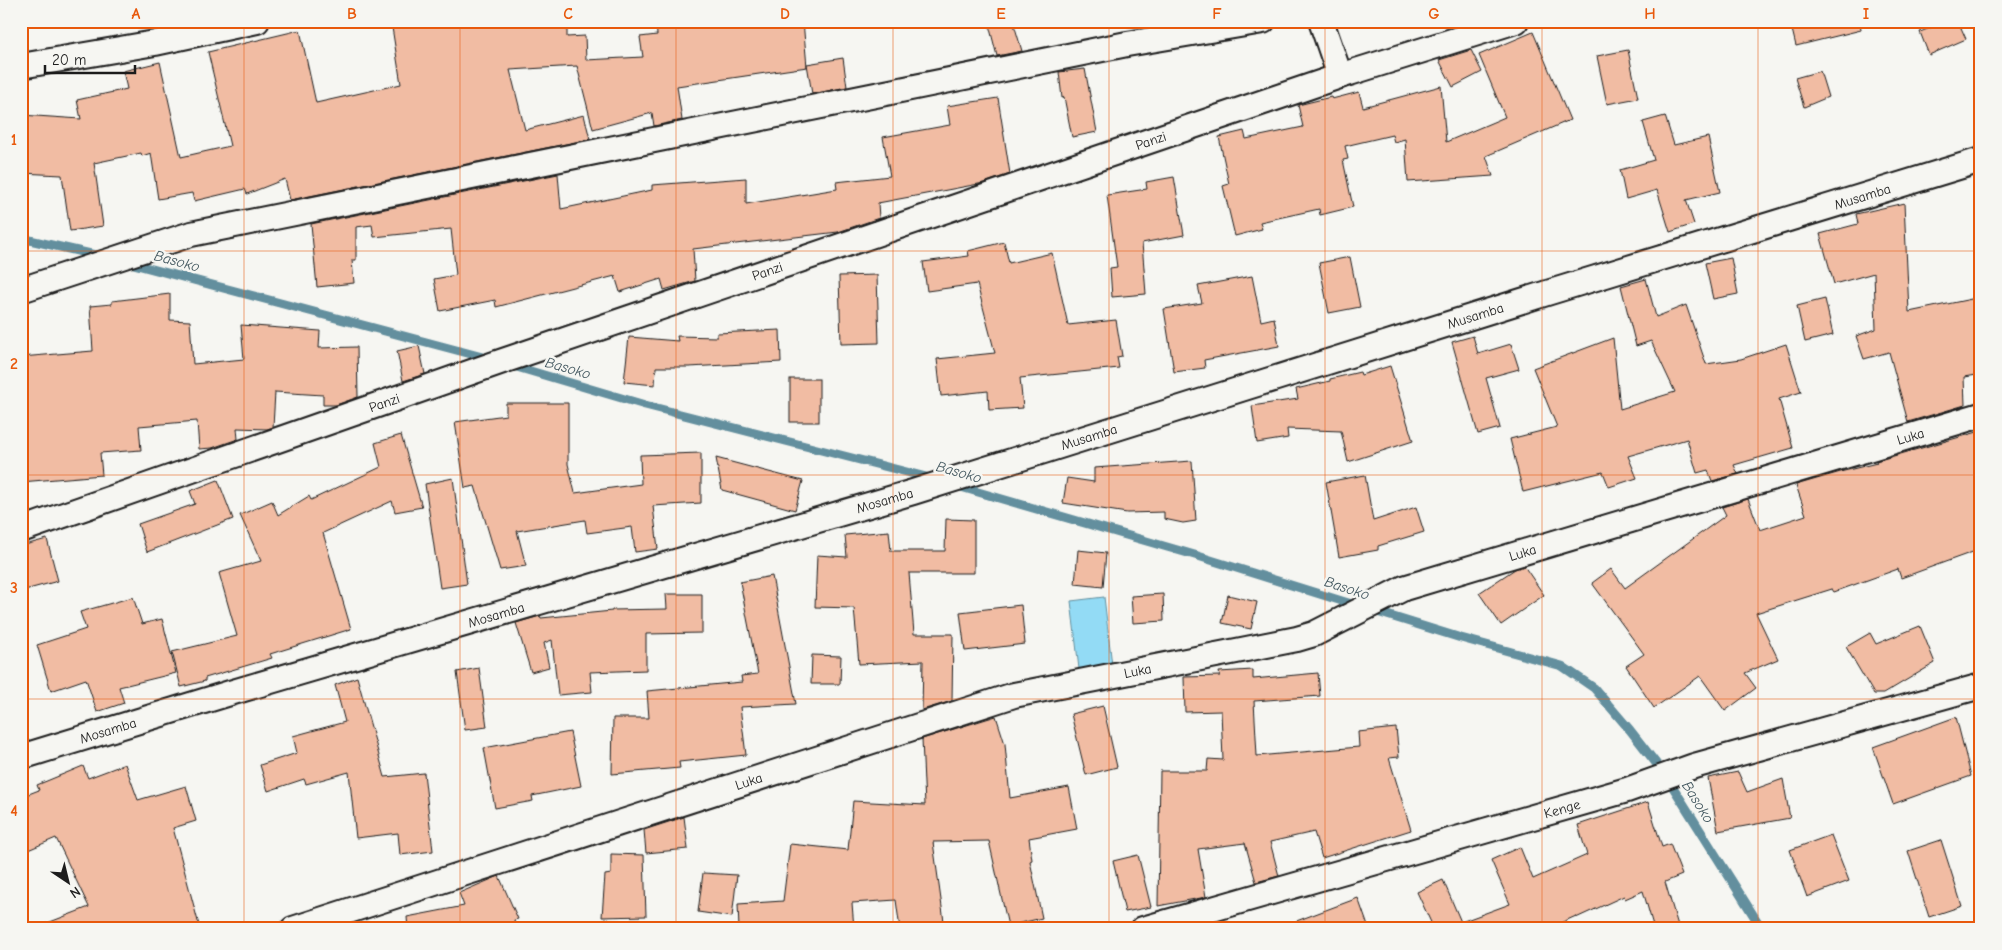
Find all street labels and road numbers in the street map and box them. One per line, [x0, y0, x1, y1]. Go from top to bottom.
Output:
street label: Panzi [1133, 127, 1168, 154]
street label: Musamba [1832, 180, 1893, 213]
street label: Panzi [750, 258, 785, 284]
street label: Musamba [1445, 299, 1506, 332]
street label: Panzi [367, 389, 402, 416]
street label: Musamba [1059, 420, 1119, 454]
street label: Luka [1895, 424, 1926, 448]
street label: Mosamba [854, 484, 915, 517]
street label: Luka [1507, 540, 1538, 565]
street label: Mosamba [466, 598, 527, 631]
street label: Luka [1122, 660, 1153, 682]
street label: Mosamba [78, 714, 138, 747]
street label: Luka [733, 769, 764, 793]
street label: Kenge [1542, 795, 1582, 822]

